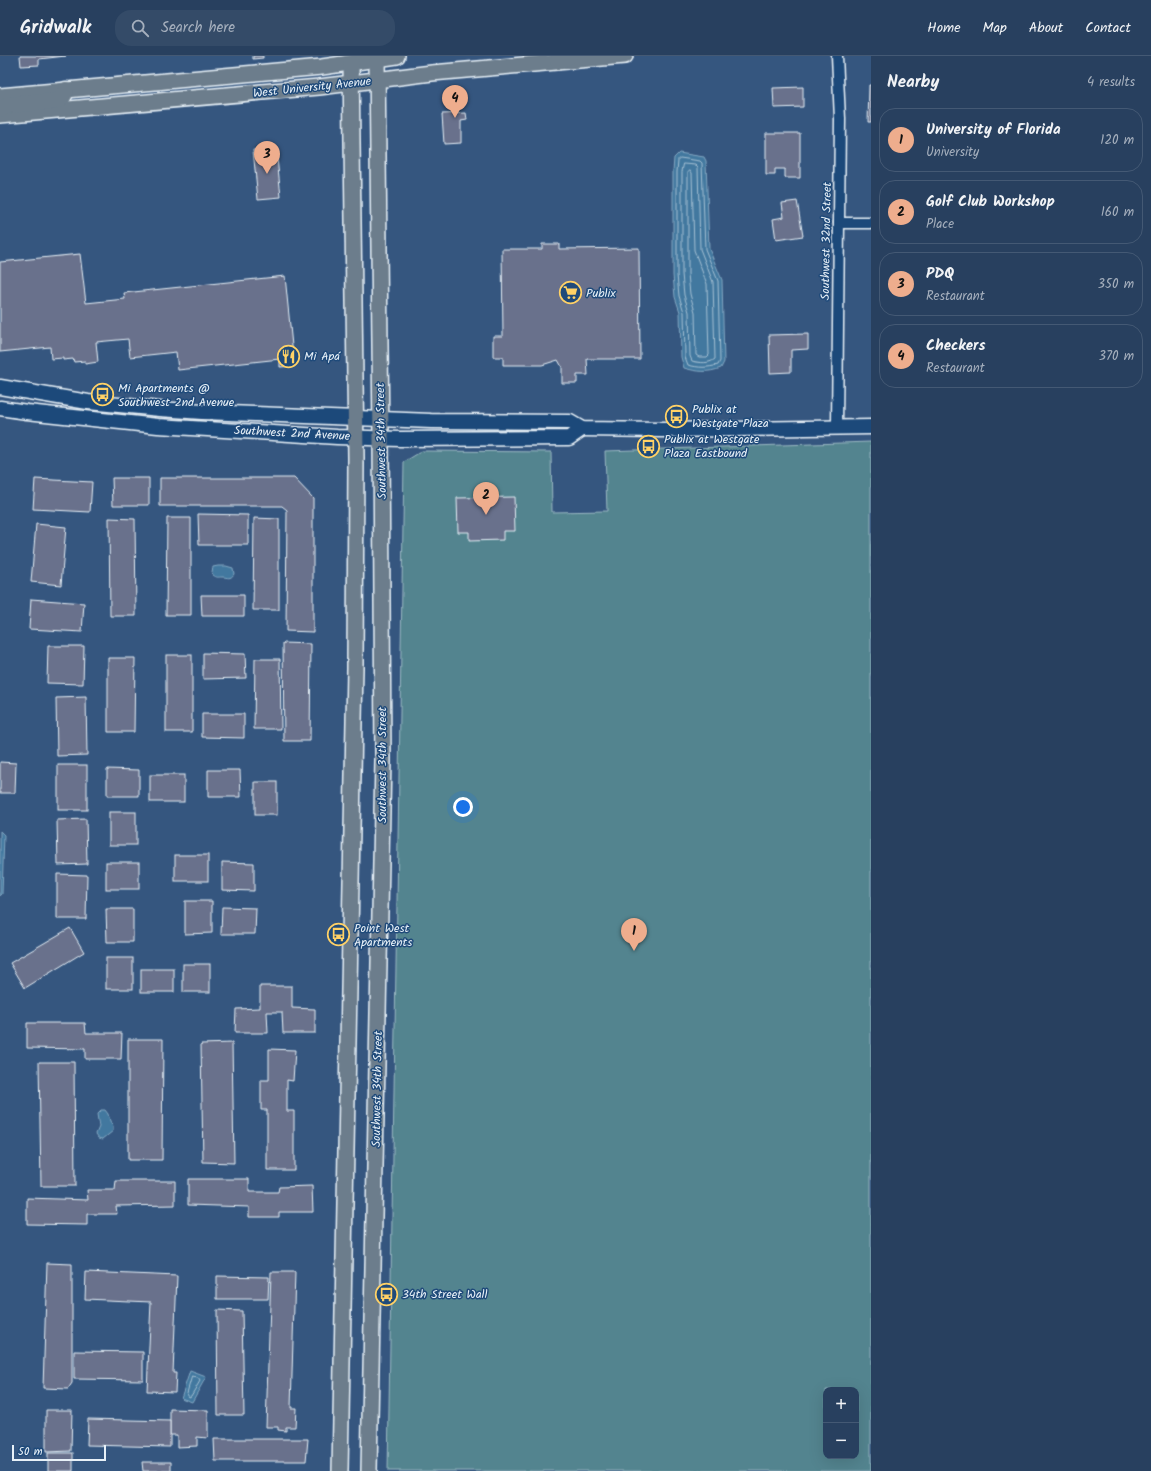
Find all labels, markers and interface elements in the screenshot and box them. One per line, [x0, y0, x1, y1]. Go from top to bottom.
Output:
search box [115, 10, 395, 46]
text: Gridwalk [20, 13, 91, 43]
text: Search here [161, 16, 235, 40]
icon: search [129, 17, 151, 39]
text: Home [927, 17, 961, 39]
text: Map [983, 17, 1007, 39]
text: About [1029, 17, 1063, 39]
text: Contact [1085, 17, 1131, 39]
text: Nearby [887, 69, 939, 96]
street label: West University Avenue [252, 72, 373, 103]
text: 4 results [1087, 72, 1135, 93]
pin: 4 [442, 85, 468, 118]
text: University of Florida [926, 118, 1061, 142]
text: 1 [899, 130, 903, 151]
text: 120 m [1100, 130, 1134, 151]
pin: 3 [254, 141, 280, 174]
text: University [926, 142, 979, 163]
street label: Southwest 32nd Street [816, 181, 837, 300]
text: Golf Club Workshop [926, 190, 1055, 214]
text: 2 [897, 202, 905, 223]
text: 160 m [1101, 202, 1134, 223]
text: Place [926, 214, 954, 235]
text: PDQ [926, 262, 954, 286]
text: 3 [897, 274, 905, 295]
text: 350 m [1098, 274, 1134, 295]
supermarket icon: Publix [558, 280, 584, 306]
place label: Publix [586, 284, 616, 303]
text: Restaurant [926, 286, 985, 307]
text: Checkers [926, 334, 986, 358]
restaurant icon: Mi Apá [276, 343, 302, 369]
text: 4 [897, 346, 905, 367]
text: 370 m [1099, 346, 1134, 367]
place label: Mi Apá [304, 347, 341, 366]
text: Restaurant [926, 358, 985, 379]
place label: Mi Apartments @ Southwest 2nd Avenue [118, 379, 235, 412]
bus stop icon: Mi Apartments @ Southwest 2nd Avenue [90, 382, 116, 408]
street label: Southwest 34th Street [371, 382, 392, 499]
place label: Publix at Westgate Plaza [692, 400, 769, 433]
bus stop icon: Publix at Westgate Plaza [663, 403, 689, 429]
street label: Southwest 2nd Avenue [233, 421, 351, 446]
place label: Publix at Westgate Plaza Eastbound [664, 430, 760, 463]
bus stop icon: Publix at Westgate Plaza Eastbound [635, 433, 661, 459]
pin: 2 [473, 482, 499, 515]
street label: Southwest 34th Street [373, 706, 392, 823]
your location [453, 797, 473, 817]
pin: 1 [621, 918, 647, 951]
place label: Point West Apartments [354, 919, 412, 952]
bus stop icon: Point West Apartments [325, 922, 351, 948]
street label: Southwest 34th Street [367, 1030, 388, 1147]
bus stop icon: 34th Street Wall [373, 1281, 399, 1307]
place label: 34th Street Wall [402, 1285, 488, 1304]
map controls [823, 1387, 859, 1459]
button: + [823, 1387, 859, 1423]
button: − [823, 1423, 859, 1459]
scale bar [12, 1443, 106, 1462]
text: 50 m [18, 1443, 43, 1461]

